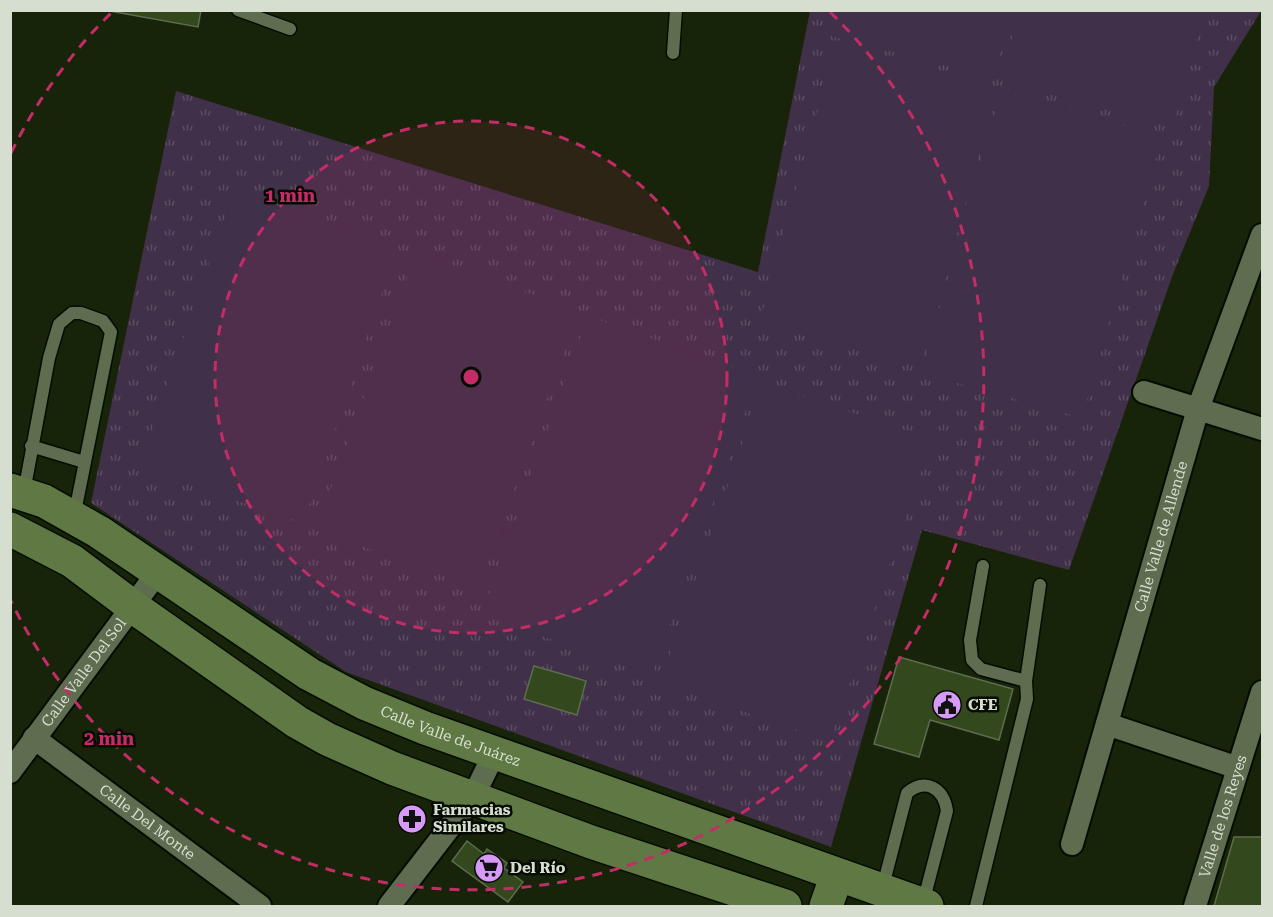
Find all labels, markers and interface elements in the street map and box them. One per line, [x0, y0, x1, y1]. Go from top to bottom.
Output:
text: 1 min [265, 185, 315, 206]
centre of rings [461, 367, 481, 387]
street label: Calle Valle de Allende [1131, 459, 1191, 614]
street label: Calle Valle Del Sol [38, 614, 130, 730]
public building icon: CFE [931, 689, 963, 721]
place label: CFE [968, 696, 998, 714]
street label: Calle Valle de Juárez [378, 702, 523, 770]
text: 2 min [84, 728, 134, 749]
street label: Valle de los Reyes [1195, 753, 1251, 880]
street label: Calle Del Monte [96, 781, 199, 864]
place label: Farmacias Similares [433, 801, 511, 836]
pharmacy icon: Farmacias Similares [396, 803, 428, 835]
supermarket icon: Del Río [473, 852, 505, 884]
place label: Del Río [510, 859, 566, 877]

